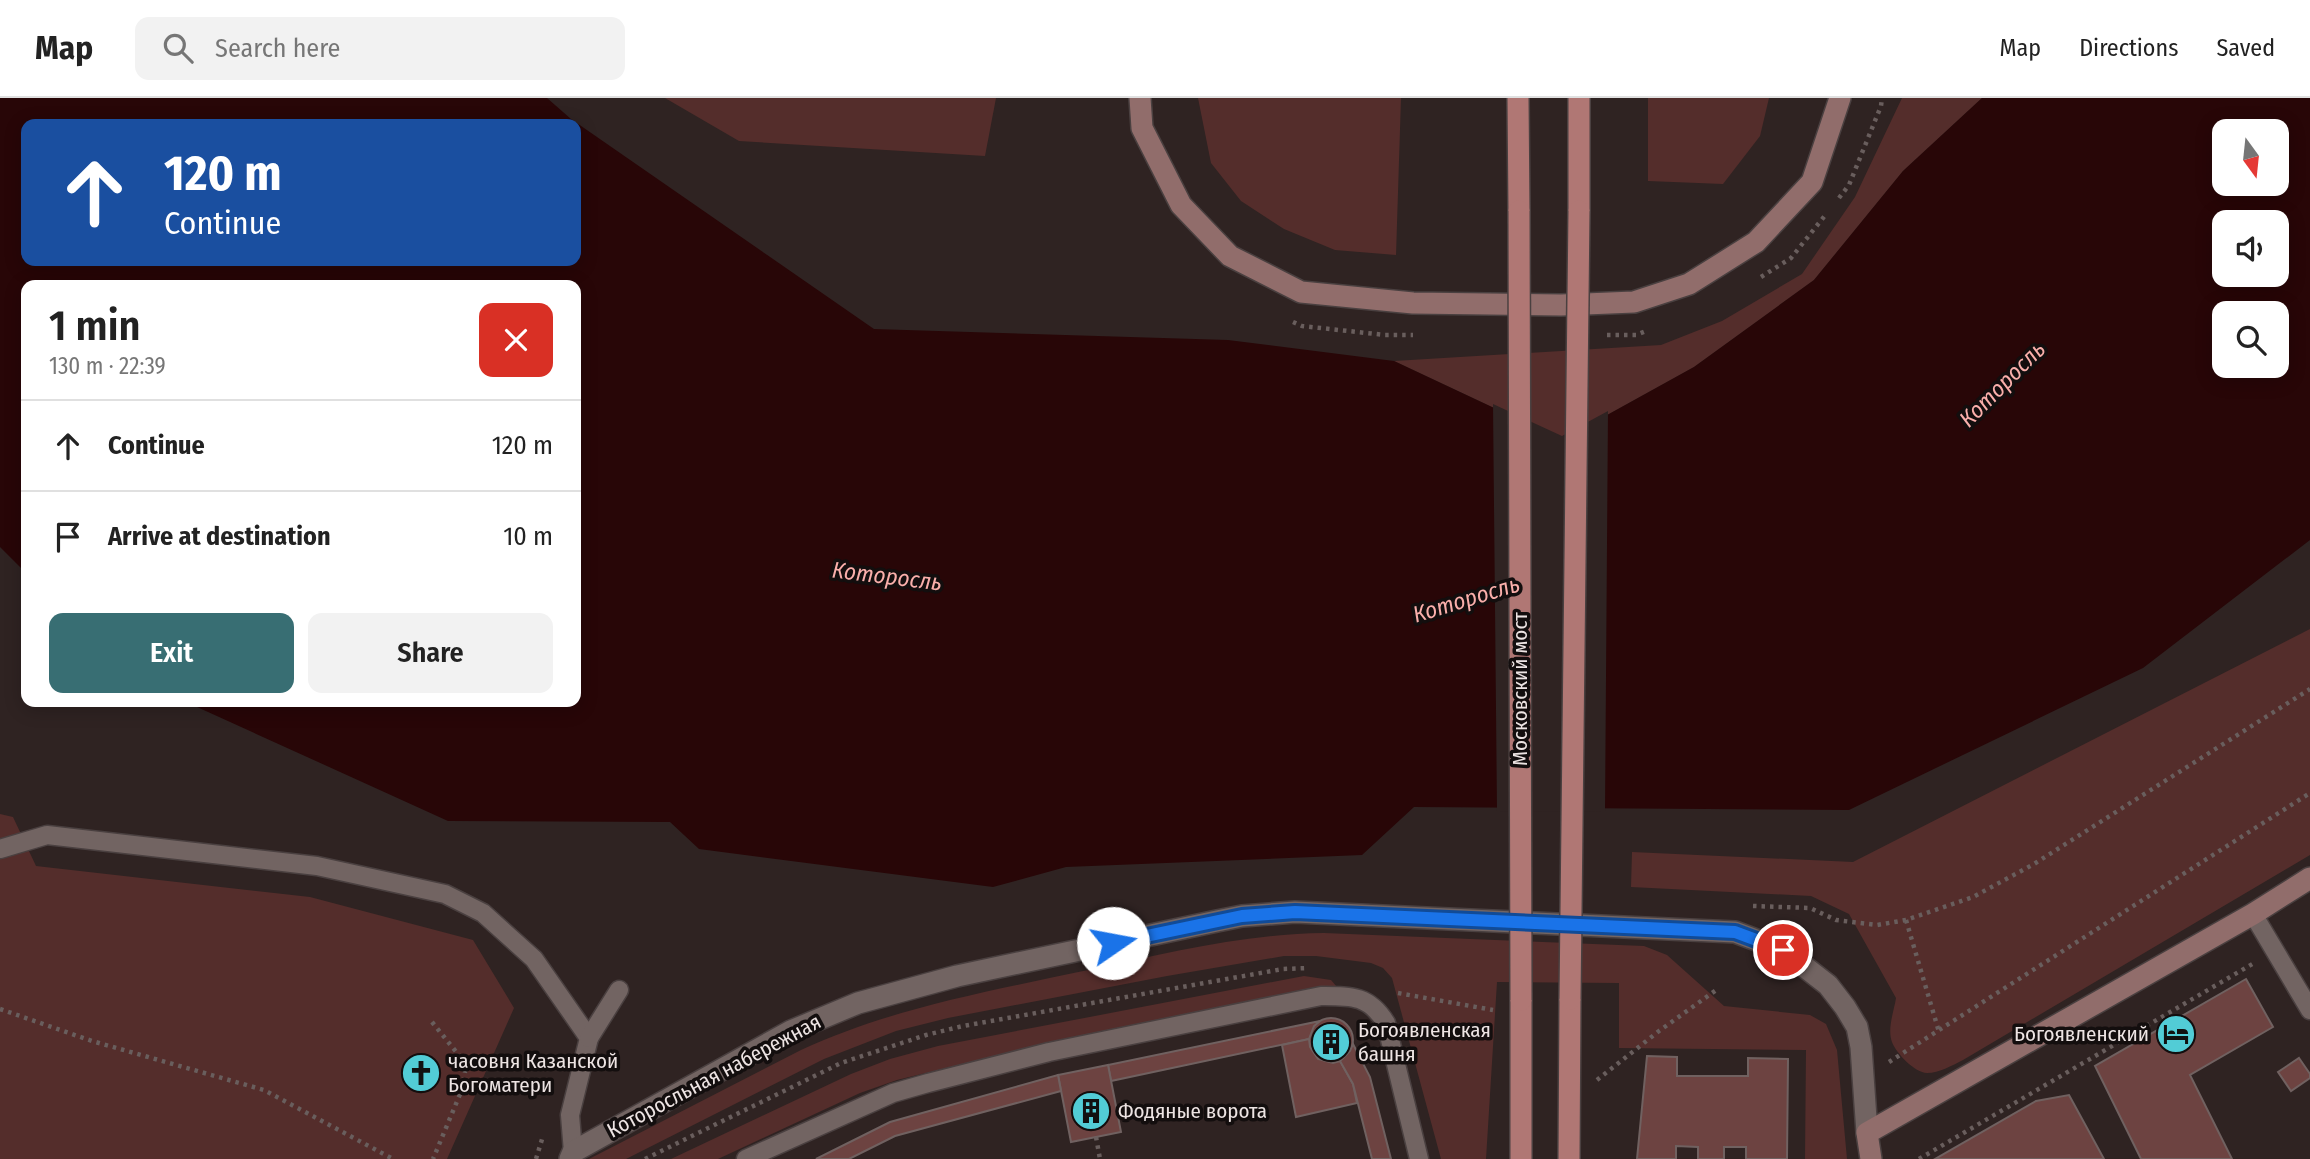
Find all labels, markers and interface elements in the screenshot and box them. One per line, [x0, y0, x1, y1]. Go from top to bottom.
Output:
search box [135, 17, 625, 80]
text: Map [35, 28, 93, 68]
icon: search [159, 29, 197, 67]
text: Search here [215, 33, 340, 64]
text: Map [2000, 34, 2041, 62]
text: Directions [2079, 34, 2178, 62]
text: Saved [2216, 34, 2275, 62]
north arrow [2212, 119, 2289, 196]
map controls [2212, 119, 2289, 378]
text: 120 m [164, 144, 282, 203]
icon: ahead [49, 147, 140, 238]
text: Continue [164, 204, 281, 242]
button: sound [2212, 210, 2289, 287]
text: 1 min [49, 301, 140, 351]
button: search [2212, 301, 2289, 378]
button: close [479, 303, 553, 377]
water label: Которосль [1953, 335, 2051, 433]
text: 130 m · 22:39 [49, 352, 166, 380]
icon: ahead [49, 427, 87, 465]
text: Continue [108, 430, 205, 461]
text: 120 m [492, 430, 553, 461]
icon: arrive [49, 518, 87, 556]
text: Arrive at destination [108, 521, 331, 552]
text: 10 m [503, 521, 553, 552]
water label: Которосль [831, 555, 943, 597]
water label: Которосль [1409, 570, 1523, 628]
street label: Московский мост [1507, 612, 1533, 766]
button: Exit [49, 613, 294, 693]
button: Share [308, 613, 553, 693]
position arrow [1076, 906, 1150, 980]
pin [1753, 920, 1813, 980]
icon: arrive [1764, 931, 1802, 969]
street label: Которосльная набережная [603, 1009, 825, 1143]
hotel icon: Богоявленский [2155, 1013, 2197, 1055]
place label: Богоявленская башня [1358, 1017, 1491, 1067]
building icon: Богоявленская башня [1310, 1021, 1352, 1063]
place label: Богоявленский [2014, 1021, 2149, 1047]
place label: часовня Казанской Богоматери [448, 1048, 618, 1098]
church icon: часовня Казанской Богоматери [400, 1052, 442, 1094]
building icon: Фодяные ворота [1070, 1090, 1112, 1132]
place label: Фодяные ворота [1118, 1098, 1267, 1124]

